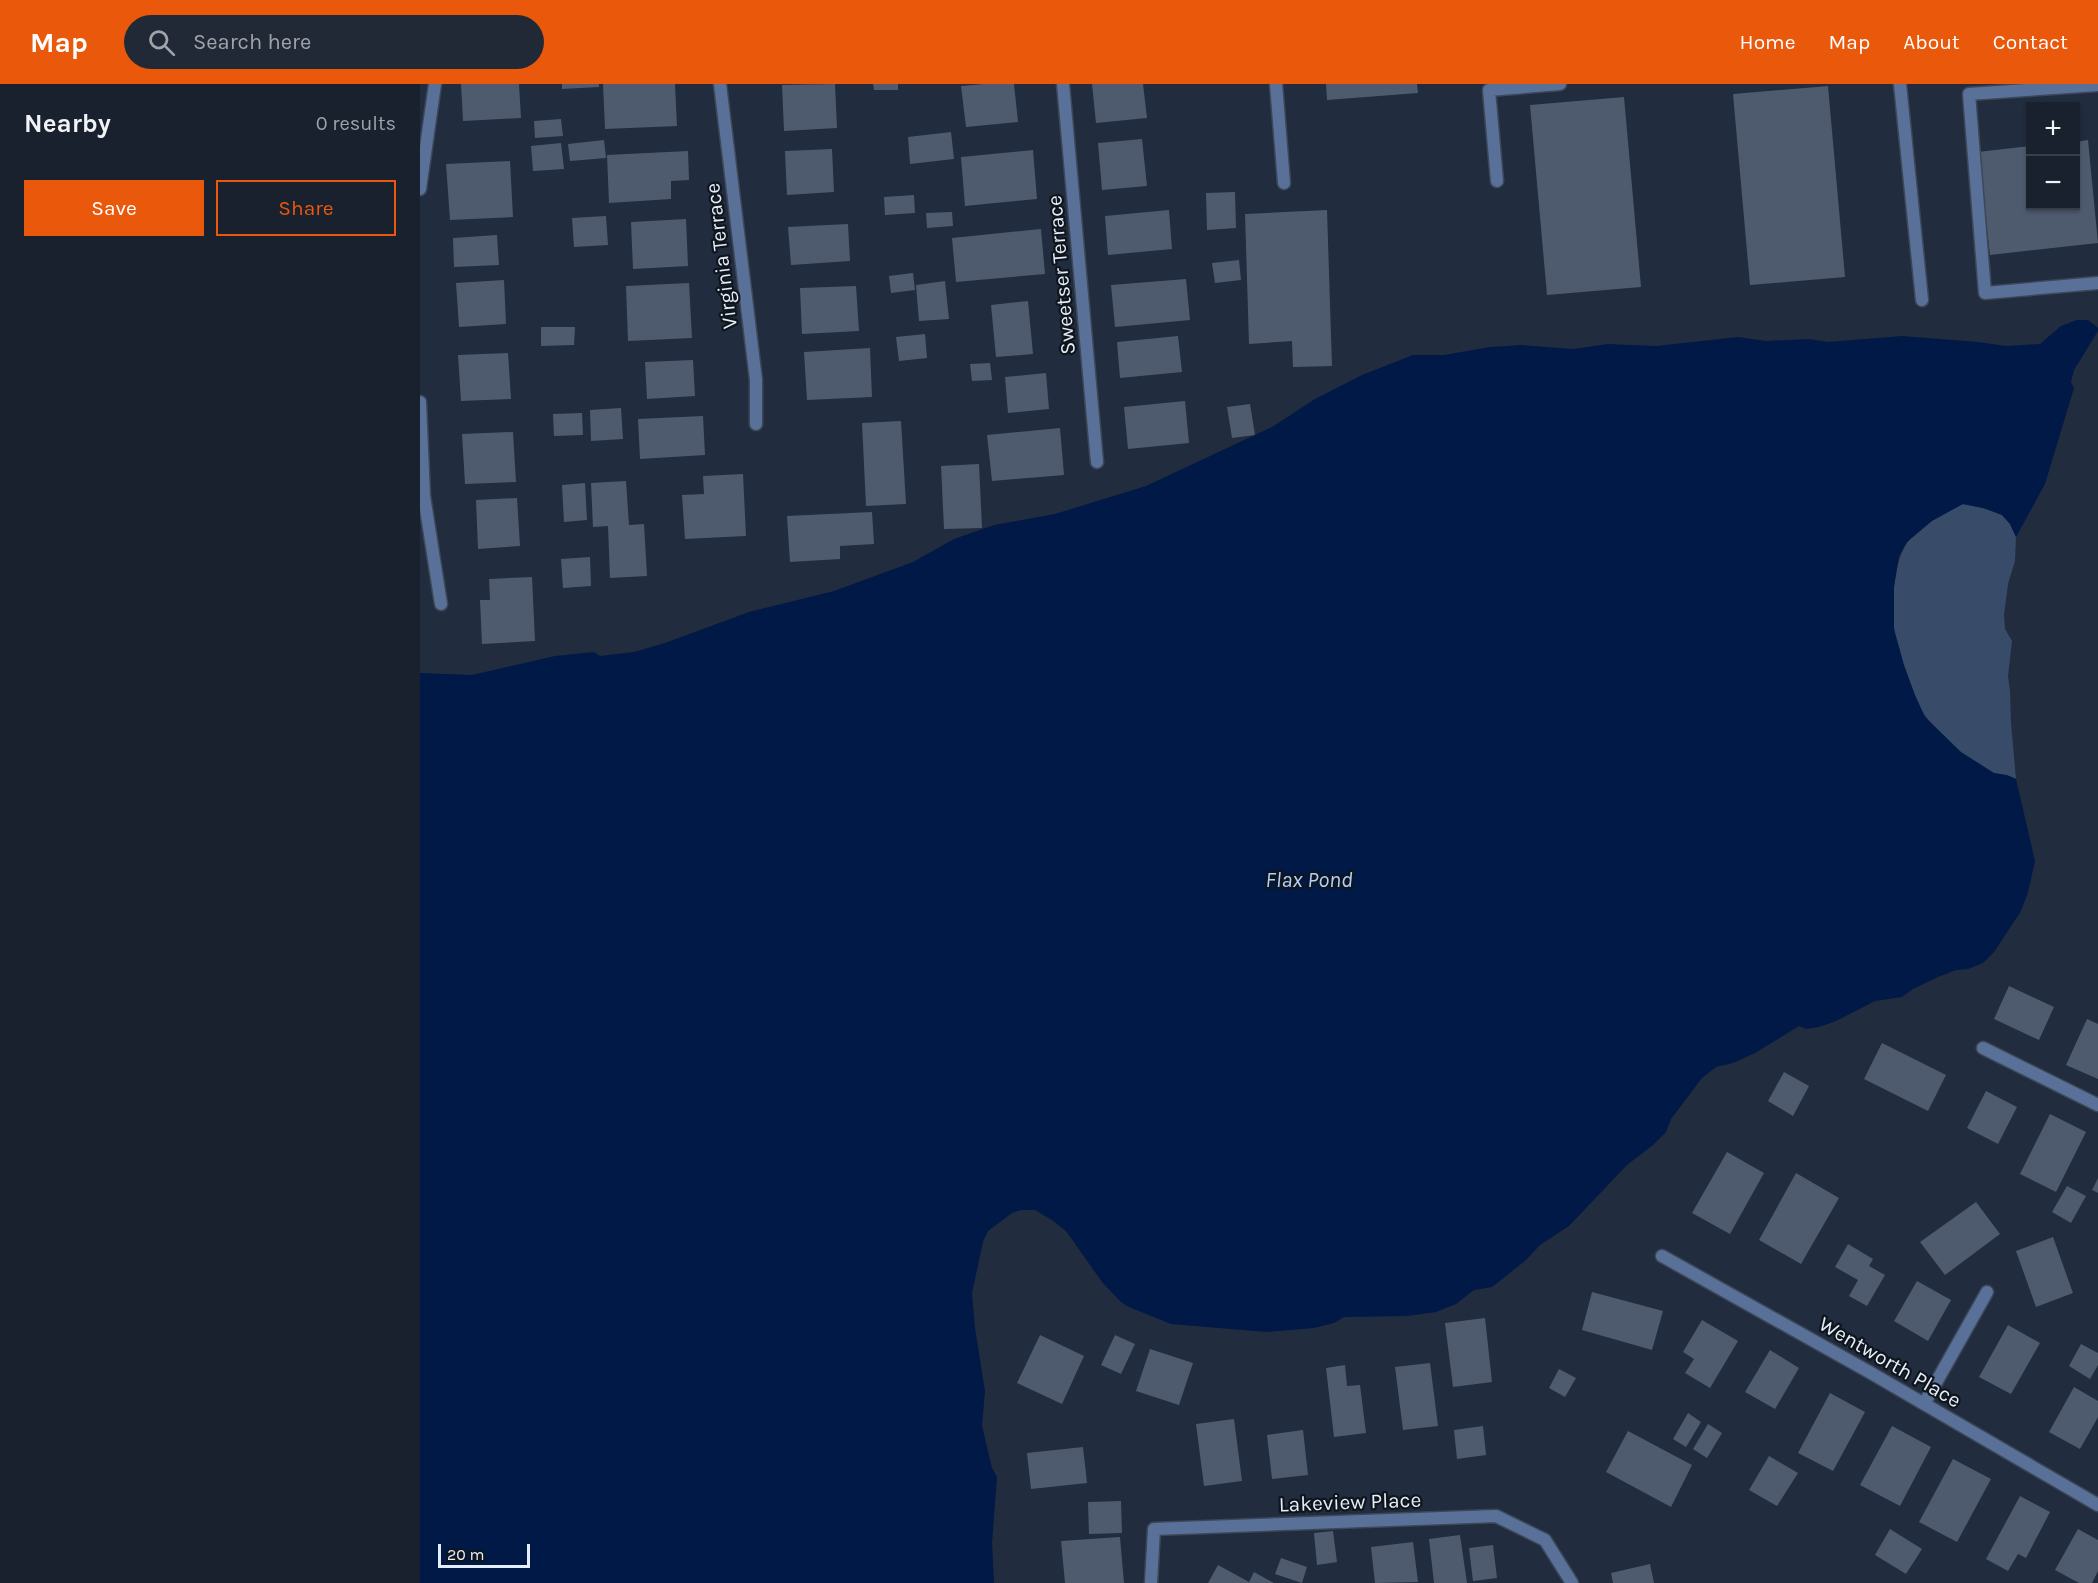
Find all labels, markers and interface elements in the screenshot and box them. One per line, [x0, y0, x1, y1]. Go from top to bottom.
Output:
search box [124, 15, 544, 69]
text: Map [30, 26, 88, 59]
icon: search [145, 26, 178, 59]
text: Search here [193, 29, 311, 55]
text: Home [1740, 30, 1796, 54]
text: Map [1829, 30, 1870, 54]
text: About [1903, 30, 1960, 54]
text: Contact [1993, 30, 2068, 54]
map controls [2026, 102, 2080, 210]
button: + [2026, 102, 2080, 156]
text: Nearby [24, 108, 111, 139]
text: 0 results [316, 112, 396, 135]
button: − [2026, 156, 2080, 210]
button: Save [24, 180, 204, 236]
button: Share [216, 180, 396, 236]
street label: Virginia Terrace [700, 182, 742, 330]
street label: Sweetser Terrace [1042, 194, 1080, 356]
water label: Flax Pond [1265, 867, 1353, 893]
street label: Wentworth Place [1815, 1312, 1965, 1412]
street label: Lakeview Place [1278, 1488, 1422, 1516]
scale bar [438, 1541, 530, 1568]
text: 20 m [447, 1545, 485, 1564]

